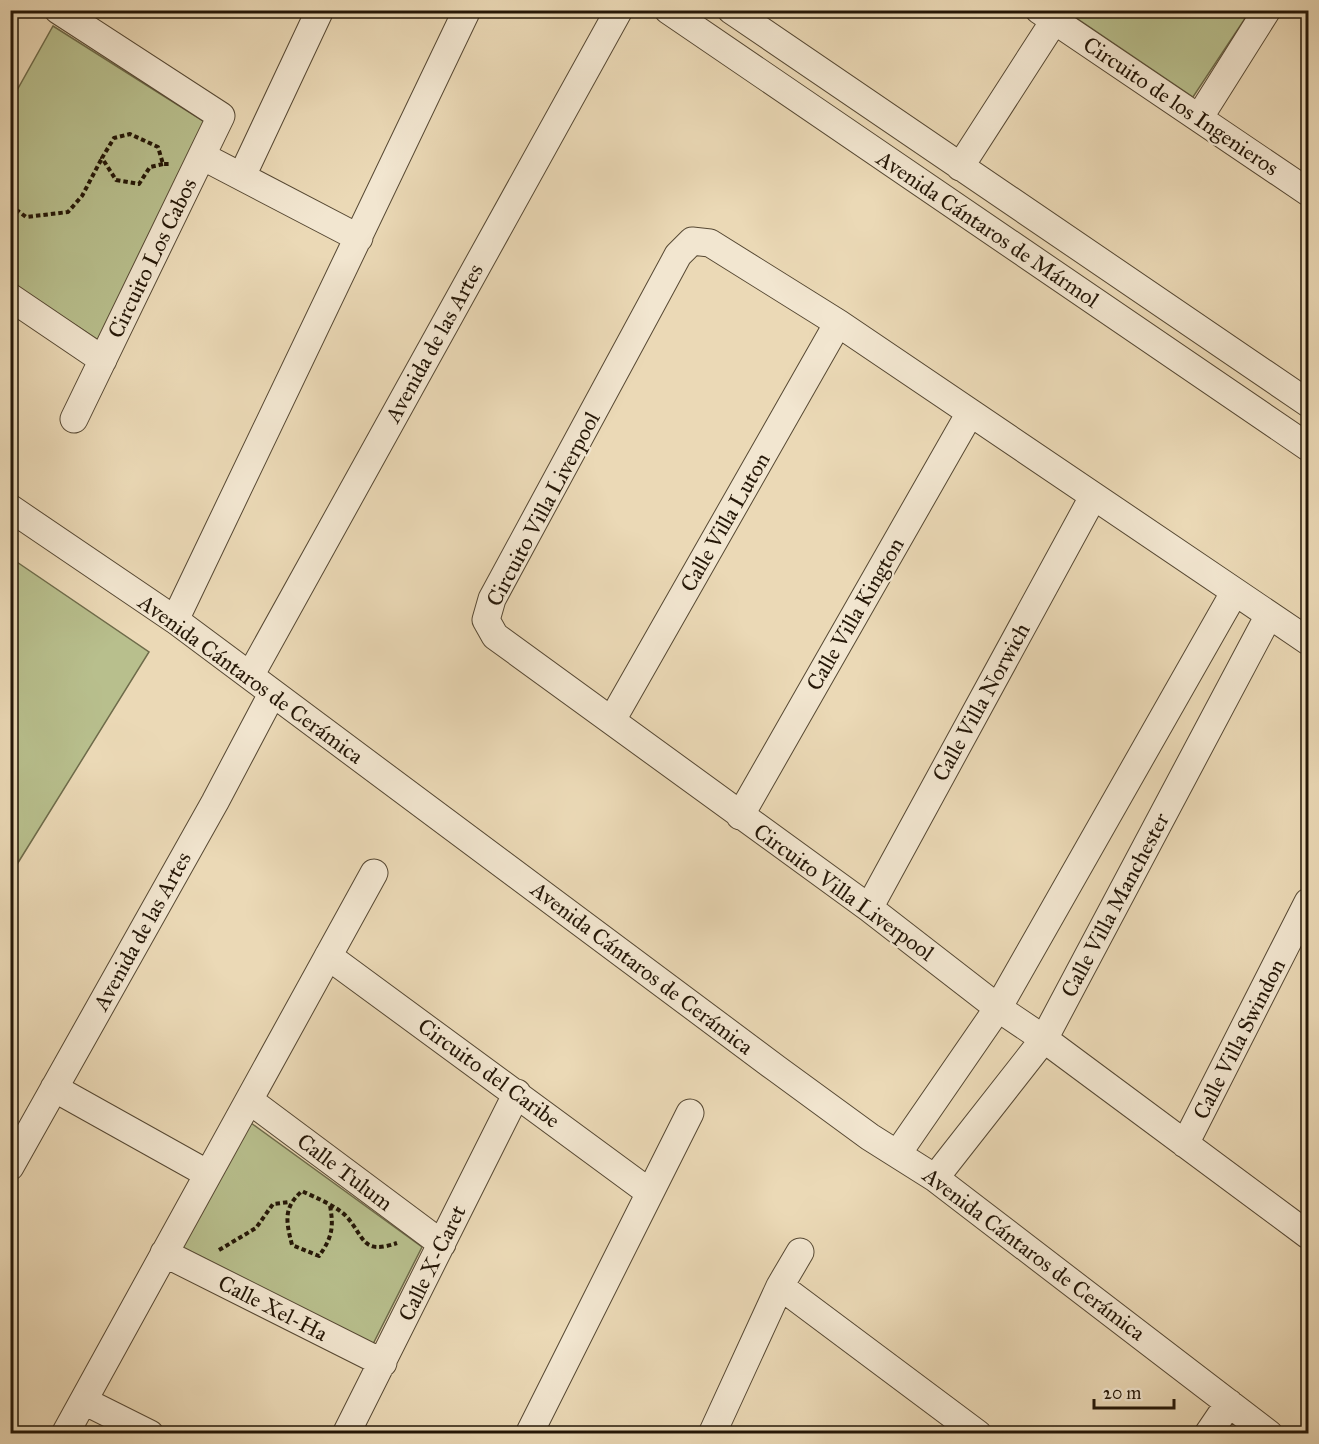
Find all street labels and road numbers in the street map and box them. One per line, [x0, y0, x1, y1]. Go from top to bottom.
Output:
street label: Circuito de los Ingenieros [1078, 31, 1284, 181]
street label: Avenida Cántaros de Mármol [871, 144, 1104, 314]
street label: Circuito Los Cabos [102, 174, 202, 342]
street label: Avenida de las Artes [379, 259, 489, 428]
street label: Circuito Villa Liverpool [480, 407, 606, 611]
street label: Calle Villa Luton [674, 448, 776, 596]
street label: Calle Villa Kington [800, 533, 910, 695]
street label: Avenida Cántaros de Cerámica [133, 588, 369, 770]
street label: Calle Villa Norwich [926, 618, 1036, 786]
street label: Calle Villa Manchester [1055, 808, 1175, 1002]
street label: Circuito Villa Liverpool [749, 818, 939, 967]
street label: Avenida de las Artes [87, 847, 197, 1016]
street label: Avenida Cántaros de Cerámica [525, 875, 759, 1061]
street label: Calle Villa Swindon [1187, 954, 1291, 1124]
street label: Circuito del Caribe [413, 1012, 565, 1134]
street label: Calle Tulum [292, 1127, 398, 1217]
street label: Avenida Cántaros de Cerámica [917, 1161, 1151, 1347]
street label: Calle X-Caret [392, 1201, 472, 1325]
street label: Calle Xel-Ha [214, 1269, 333, 1347]

